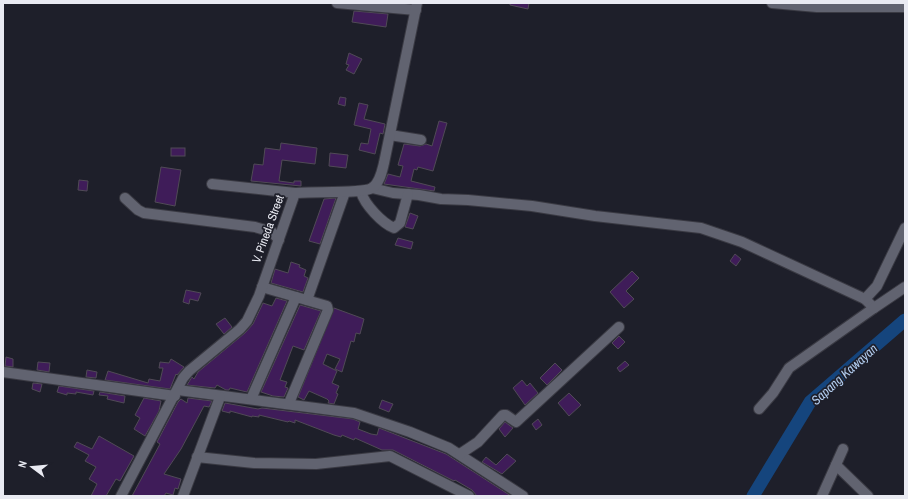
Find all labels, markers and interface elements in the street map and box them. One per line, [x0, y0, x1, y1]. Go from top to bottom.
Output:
street label: V. Pineda Street [248, 193, 288, 265]
water label: Sapang Kawayan [808, 340, 881, 409]
north arrow [12, 447, 52, 487]
text: N [15, 459, 30, 469]

